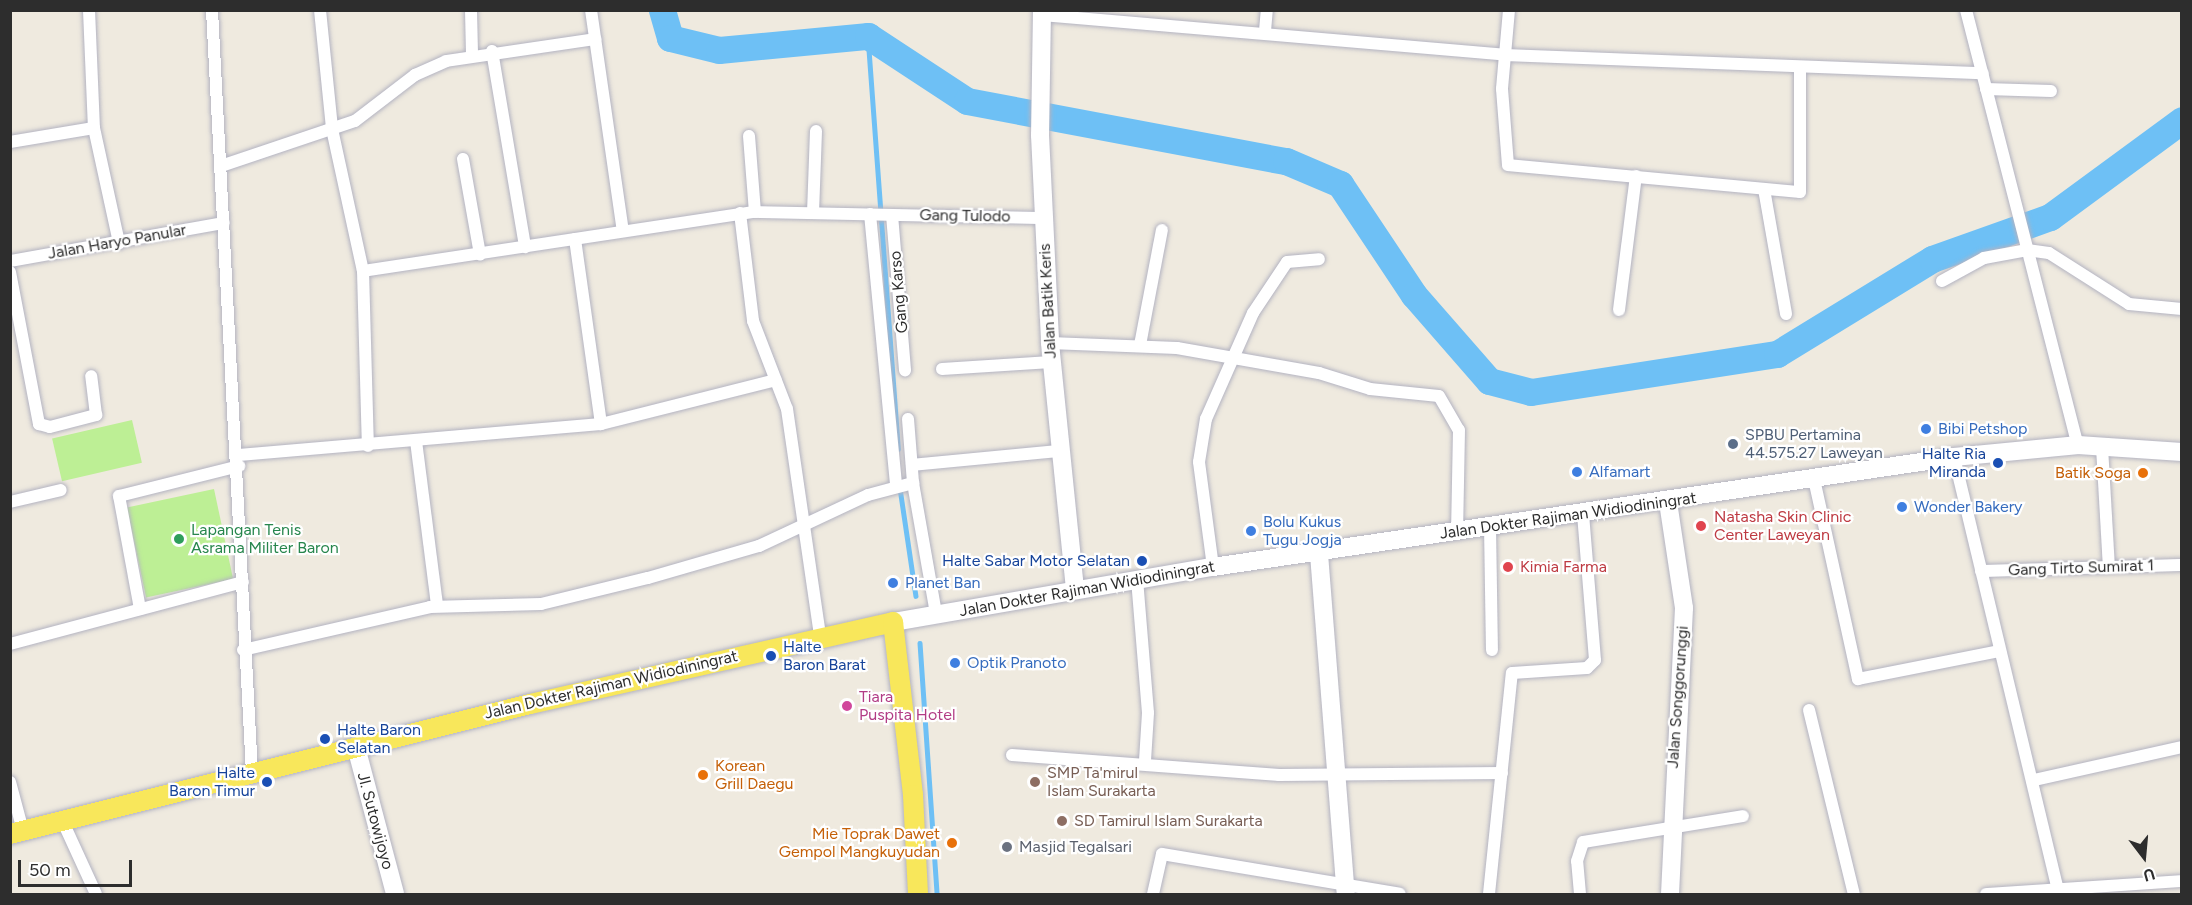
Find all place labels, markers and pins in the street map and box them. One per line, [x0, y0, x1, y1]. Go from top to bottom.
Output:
place label: Bibi Petshop [1938, 419, 2028, 439]
marker: Bibi Petshop [1919, 422, 1933, 436]
place label: SPBU Pertamina 44.575.27 Laweyan [1745, 425, 1883, 463]
marker: SPBU Pertamina 44.575.27 Laweyan [1726, 437, 1740, 451]
place label: Halte Ria Miranda [1922, 444, 1986, 482]
marker: Halte Ria Miranda [1991, 456, 2005, 470]
place label: Alfamart [1589, 462, 1651, 482]
place label: Batik Soga [2055, 463, 2131, 483]
marker: Alfamart [1570, 465, 1584, 479]
marker: Batik Soga [2136, 466, 2150, 480]
place label: Wonder Bakery [1914, 497, 2022, 517]
marker: Wonder Bakery [1895, 500, 1909, 514]
place label: Natasha Skin Clinic Center Laweyan [1714, 507, 1851, 545]
place label: Bolu Kukus Tugu Jogja [1263, 512, 1342, 550]
marker: Natasha Skin Clinic Center Laweyan [1692, 517, 1710, 535]
place label: Lapangan Tenis Asrama Militer Baron [191, 520, 339, 558]
marker: Bolu Kukus Tugu Jogja [1244, 524, 1258, 538]
marker: Lapangan Tenis Asrama Militer Baron [172, 532, 186, 546]
place label: Halte Sabar Motor Selatan [942, 551, 1130, 571]
marker: Halte Sabar Motor Selatan [1135, 554, 1149, 568]
place label: Kimia Farma [1520, 557, 1607, 577]
marker: Kimia Farma [1501, 560, 1515, 574]
place label: Planet Ban [905, 573, 980, 593]
marker: Planet Ban [886, 576, 900, 590]
place label: Halte Baron Barat [783, 637, 866, 675]
marker: Halte Baron Barat [764, 649, 778, 663]
place label: Optik Pranoto [967, 653, 1067, 673]
marker: Optik Pranoto [948, 656, 962, 670]
place label: Tiara Puspita Hotel [859, 687, 955, 725]
marker: Tiara Puspita Hotel [840, 699, 854, 713]
place label: Halte Baron Selatan [337, 720, 421, 758]
marker: Halte Baron Selatan [318, 732, 332, 746]
place label: Korean Grill Daegu [715, 756, 793, 794]
place label: Halte Baron Timur [169, 763, 255, 801]
place label: SMP Ta'mirul Islam Surakarta [1047, 763, 1156, 801]
marker: Korean Grill Daegu [696, 768, 710, 782]
marker: Halte Baron Timur [260, 775, 274, 789]
marker: SMP Ta'mirul Islam Surakarta [1028, 775, 1042, 789]
place label: SD Tamirul Islam Surakarta [1074, 811, 1263, 831]
marker: SD Tamirul Islam Surakarta [1055, 814, 1069, 828]
place label: Mie Toprak Dawet Gempol Mangkuyudan [779, 824, 940, 862]
marker: Mie Toprak Dawet Gempol Mangkuyudan [945, 836, 959, 850]
place label: Masjid Tegalsari [1019, 837, 1132, 857]
marker: Masjid Tegalsari [1000, 840, 1014, 854]

